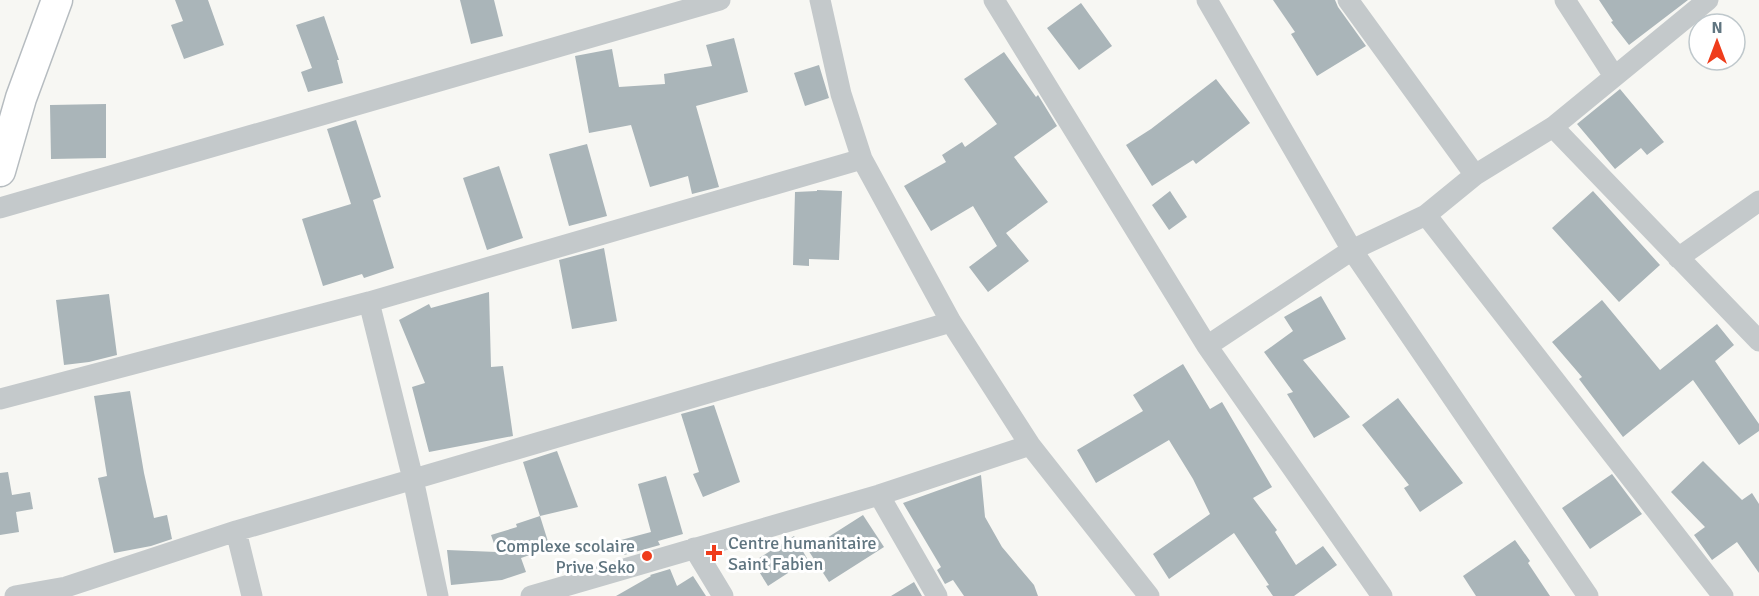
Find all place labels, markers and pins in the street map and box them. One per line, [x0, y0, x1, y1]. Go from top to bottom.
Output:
place label: Centre humanitaire Saint Fabien [728, 532, 876, 575]
place label: Complexe scolaire Prive Seko [496, 535, 635, 578]
marker: Centre humanitaire Saint Fabien [705, 544, 723, 562]
marker: Complexe scolaire Prive Seko [640, 549, 654, 563]

